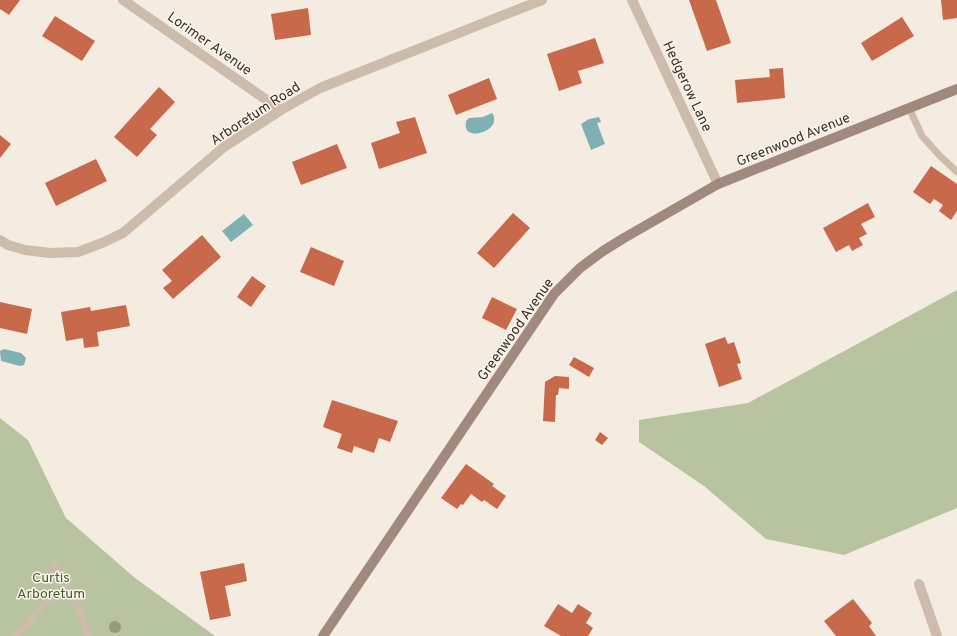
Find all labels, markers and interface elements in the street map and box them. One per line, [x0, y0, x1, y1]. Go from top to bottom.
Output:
street label: Lorimer Avenue [164, 9, 255, 80]
street label: Hedgerow Lane [658, 39, 715, 135]
street label: Arboretum Road [208, 79, 304, 150]
street label: Greenwood Avenue [734, 110, 853, 171]
street label: Greenwood Avenue [474, 275, 558, 384]
park label: Curtis Arboretum [17, 570, 85, 603]

